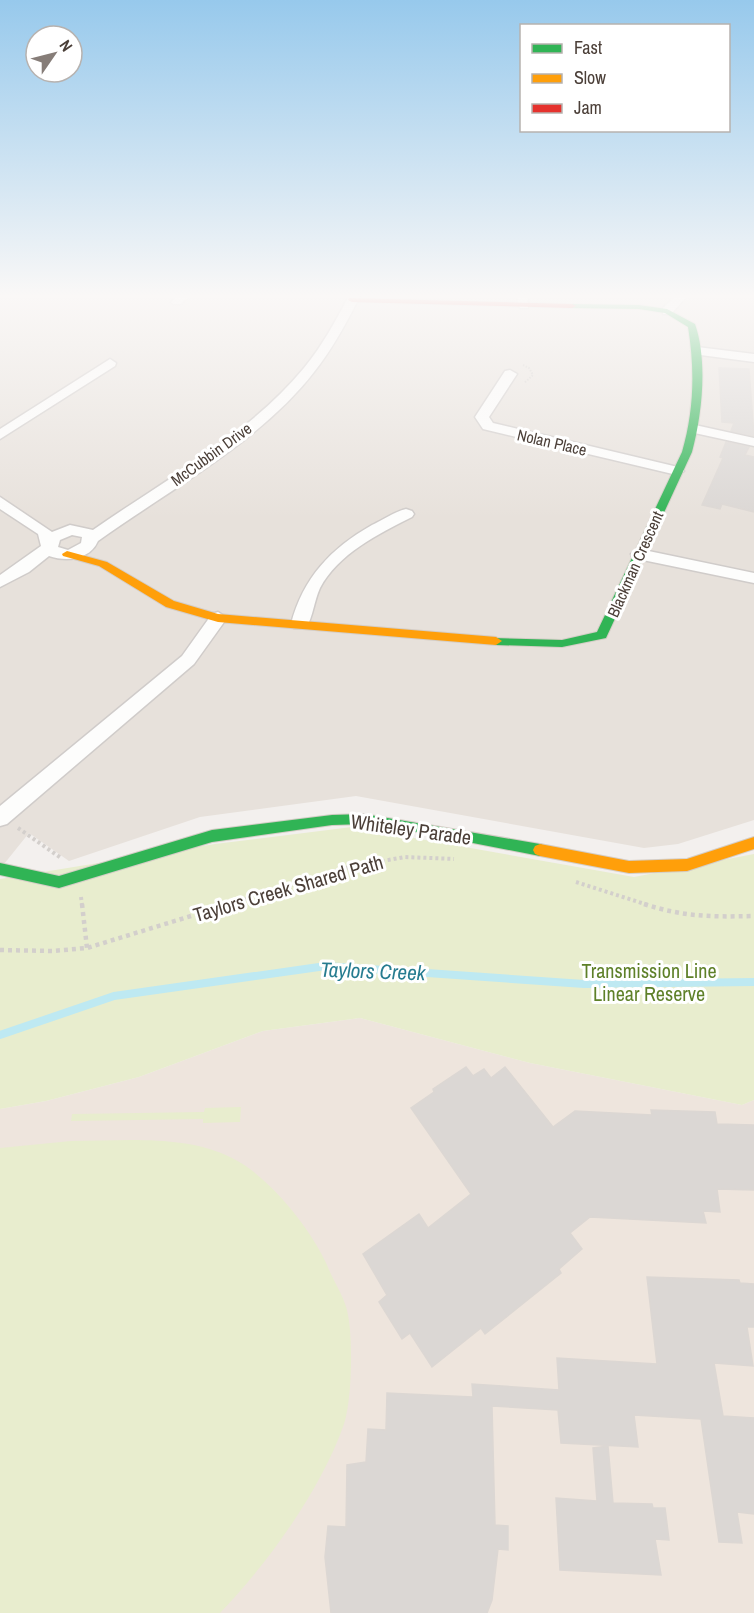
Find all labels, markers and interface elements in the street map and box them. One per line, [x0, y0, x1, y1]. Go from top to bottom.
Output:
north arrow [24, 24, 84, 84]
legend [520, 24, 730, 132]
text: N [55, 35, 78, 56]
text: Fast [574, 35, 602, 60]
text: Slow [574, 65, 606, 90]
text: Jam [574, 95, 602, 120]
street label: McCubbin Drive [166, 417, 256, 491]
street label: Nolan Place [515, 423, 589, 461]
street label: Blackman Crescent [602, 507, 668, 620]
street label: Whiteley Parade [349, 807, 473, 851]
street label: Taylors Creek Shared Path [190, 848, 386, 928]
water label: Taylors Creek [320, 955, 427, 987]
park label: Transmission Line Linear Reserve [581, 957, 717, 1007]

